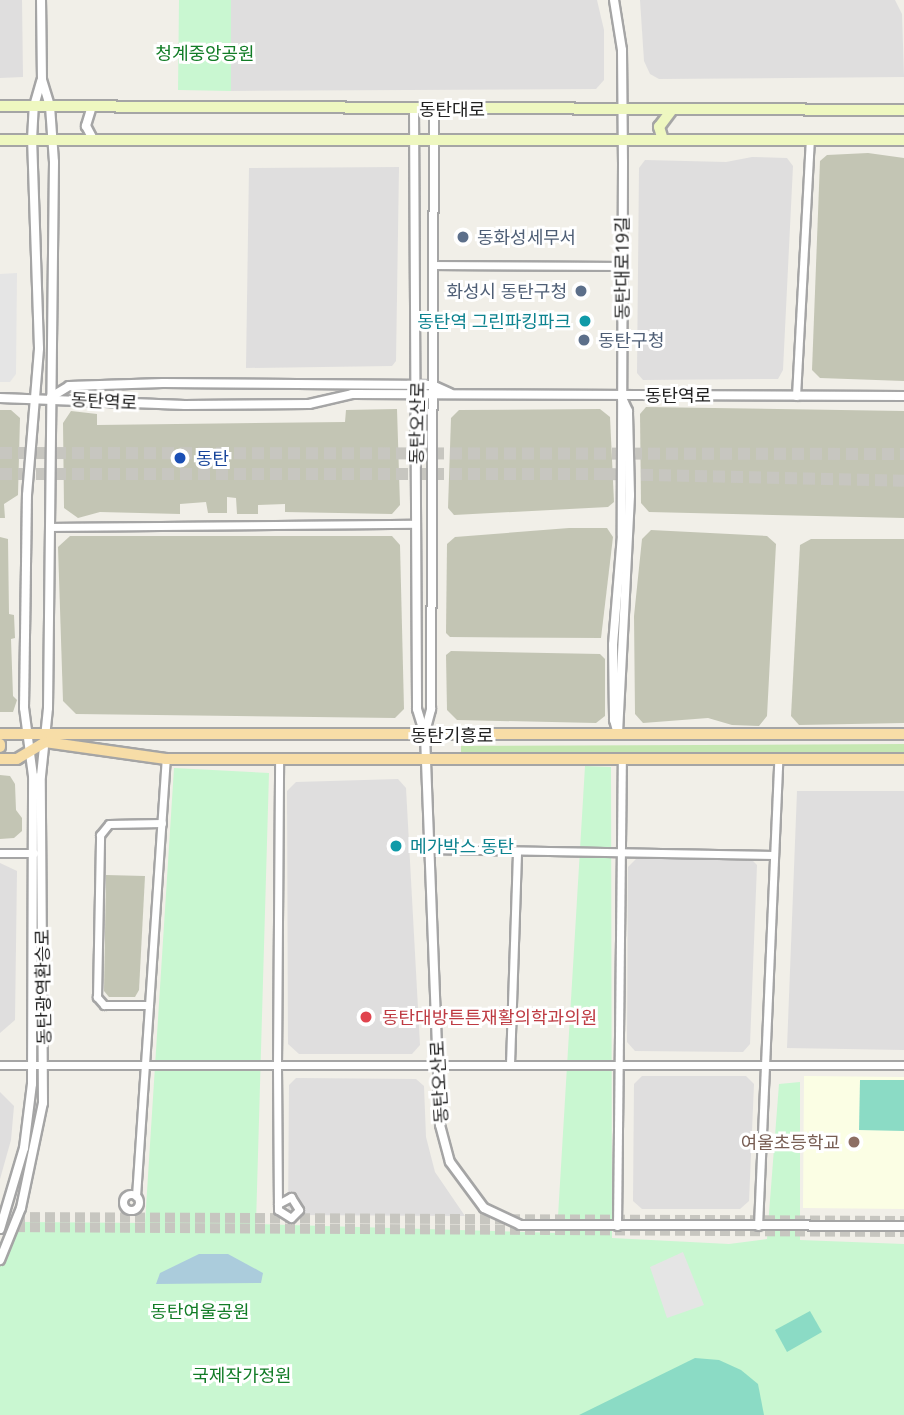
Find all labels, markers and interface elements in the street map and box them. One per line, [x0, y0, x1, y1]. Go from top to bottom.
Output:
park label: 청계중앙공원 [155, 42, 255, 64]
street label: 동탄대로 [419, 98, 485, 120]
street label: 동탄대로19길 [611, 216, 633, 320]
place label: 동화성세무서 [477, 226, 576, 248]
marker: 동화성세무서 [455, 229, 471, 245]
place label: 화성시 동탄구청 [446, 280, 567, 302]
marker: 화성시 동탄구청 [573, 283, 589, 299]
place label: 동탄역 그린파킹파크 [417, 310, 571, 332]
marker: 동탄역 그린파킹파크 [577, 313, 593, 329]
place label: 동탄구청 [598, 329, 664, 351]
marker: 동탄구청 [576, 332, 592, 348]
street label: 동탄오산로 [405, 381, 429, 465]
street label: 동탄역로 [645, 384, 711, 406]
street label: 동탄역로 [70, 388, 138, 414]
place label: 동탄 [196, 447, 229, 469]
marker: 동탄 [170, 448, 190, 468]
street label: 동탄기흥로 [411, 724, 493, 746]
place label: 메가박스 동탄 [410, 835, 514, 857]
marker: 메가박스 동탄 [388, 838, 404, 854]
street label: 동탄광역환승로 [31, 929, 55, 1045]
place label: 동탄대방튼튼재활의학과의원 [382, 1006, 597, 1028]
marker: 동탄대방튼튼재활의학과의원 [356, 1007, 376, 1027]
street label: 동탄오산로 [426, 1040, 452, 1124]
place label: 여울초등학교 [741, 1131, 840, 1153]
marker: 여울초등학교 [846, 1134, 862, 1150]
park label: 동탄여울공원 [150, 1300, 250, 1322]
park label: 국제작가정원 [192, 1364, 292, 1386]

